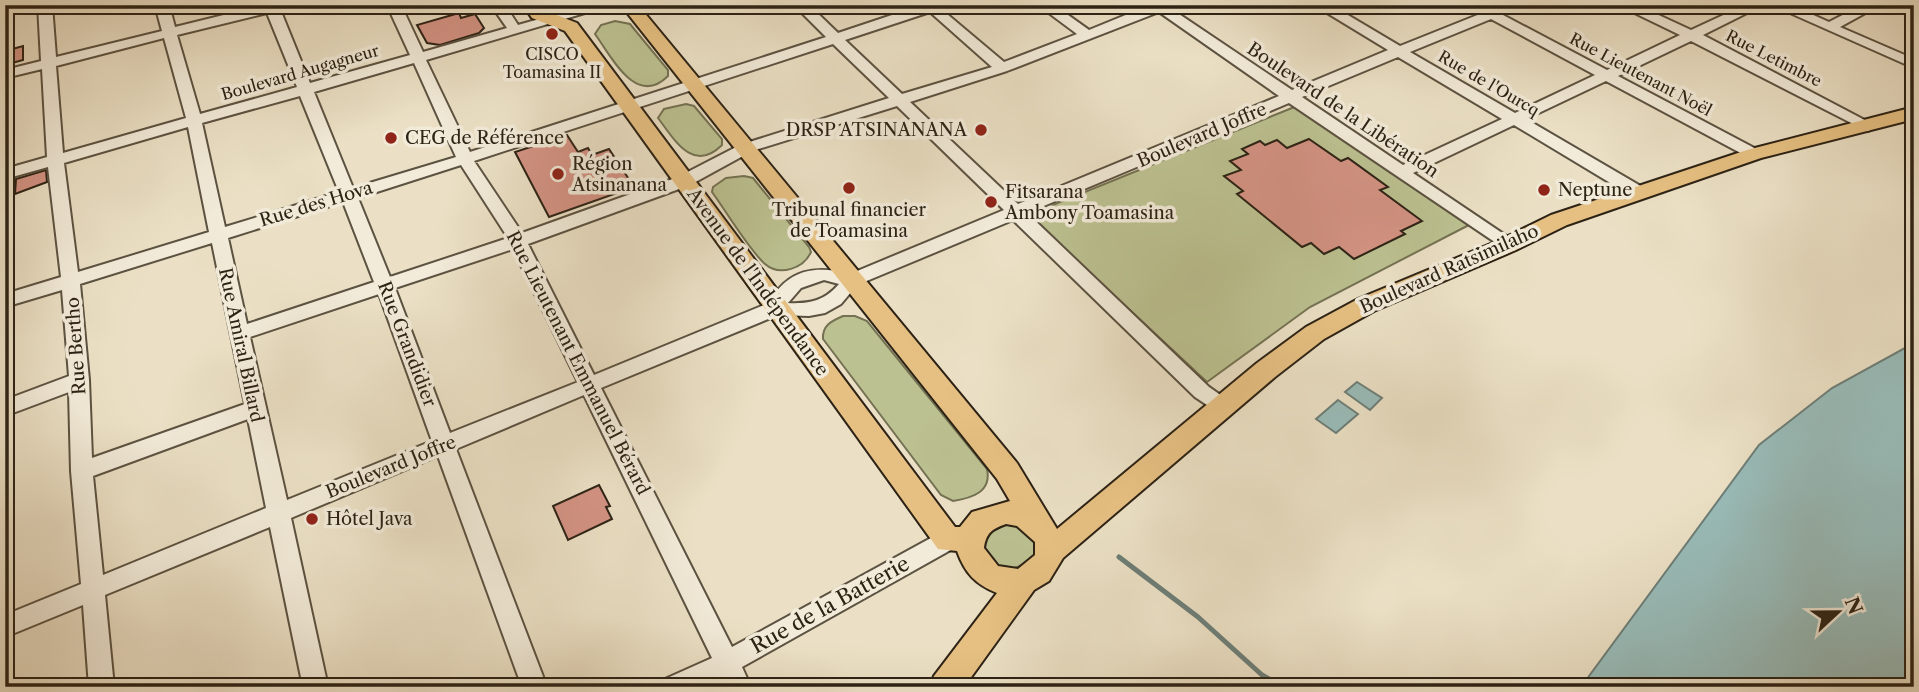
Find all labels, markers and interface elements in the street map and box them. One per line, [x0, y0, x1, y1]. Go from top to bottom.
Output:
street label: Rue Letimbre [1723, 25, 1825, 91]
marker: CISCO Toamasina II [544, 26, 560, 42]
street label: Rue Lieutenant Noël [1566, 28, 1716, 120]
street label: Boulevard de la Libération [1243, 38, 1443, 182]
street label: Boulevard Augagneur [219, 40, 381, 104]
place label: CISCO Toamasina II [503, 44, 601, 82]
street label: Rue de l'Ourcq [1435, 46, 1544, 120]
street label: Boulevard Joffre [1134, 98, 1270, 172]
place label: DRSP ATSINANANA [786, 119, 968, 141]
marker: DRSP ATSINANANA [973, 122, 989, 138]
place label: CEG de Référence [405, 127, 564, 149]
marker: CEG de Référence [383, 130, 399, 146]
place label: Région Atsinanana [571, 153, 668, 196]
marker: Région Atsinanana [550, 166, 566, 182]
street label: Rue des Hova [257, 176, 376, 232]
place label: Neptune [1558, 179, 1632, 201]
marker: Tribunal financier de Toamasina [841, 180, 857, 196]
place label: Fitsarana Ambony Toamasina [1004, 181, 1175, 224]
marker: Neptune [1536, 182, 1552, 198]
street label: Avenue de l'Indépendance [682, 183, 834, 380]
marker: Fitsarana Ambony Toamasina [983, 194, 999, 210]
place label: Tribunal financier de Toamasina [772, 199, 927, 242]
street label: Boulevard Ratsimilaho [1356, 220, 1542, 318]
street label: Rue Lieutenant Emmanuel Bérard [502, 227, 654, 499]
street label: Rue Amiral Billard [214, 266, 268, 424]
street label: Rue Grandidier [373, 278, 441, 410]
street label: Rue Bertho [62, 296, 90, 396]
street label: Boulevard Joffre [323, 431, 459, 503]
place label: Hôtel Java [326, 508, 413, 530]
marker: Hôtel Java [304, 511, 320, 527]
street label: Rue de la Batterie [746, 551, 914, 659]
north arrow [1804, 576, 1874, 646]
text: N [1840, 594, 1867, 618]

